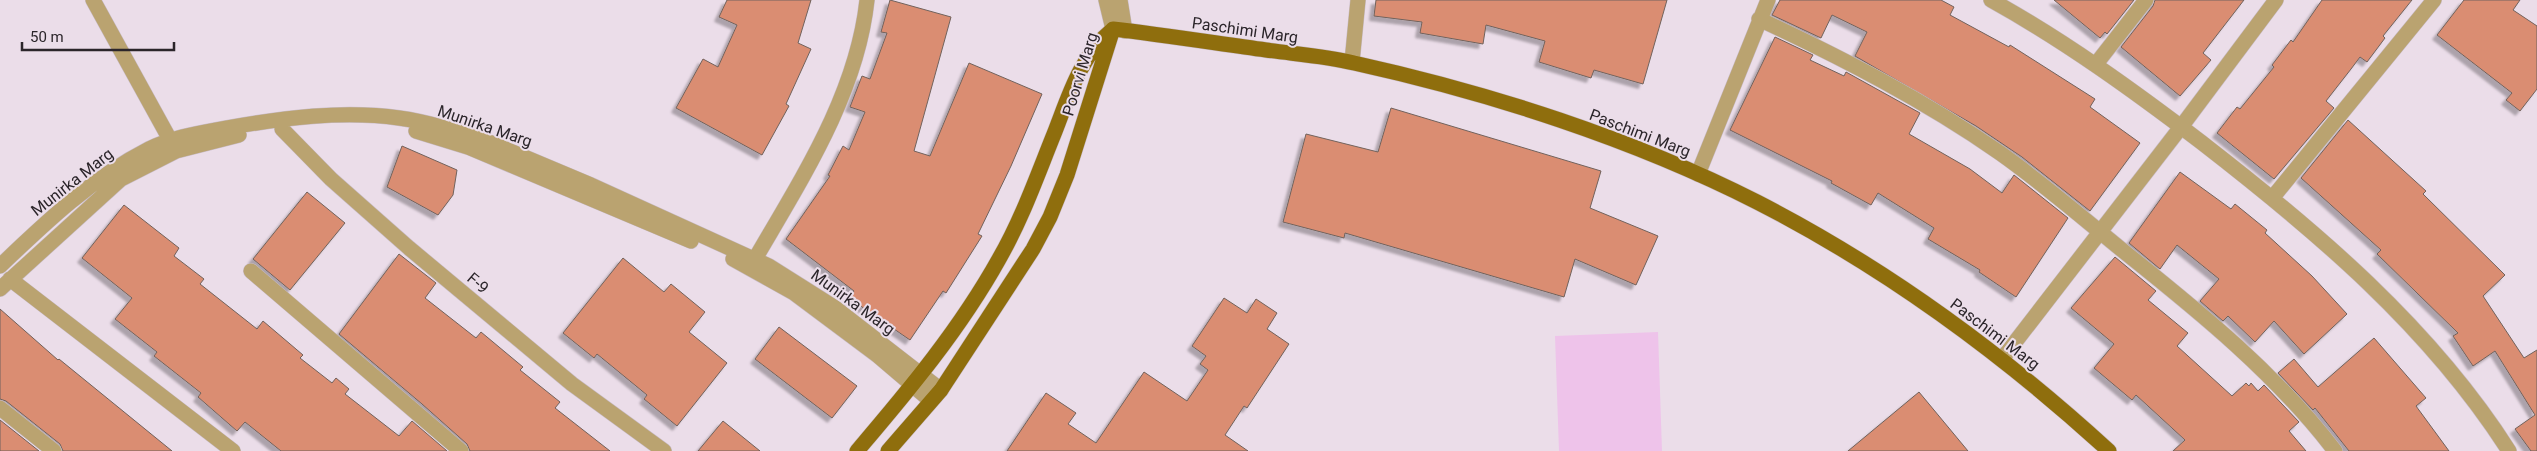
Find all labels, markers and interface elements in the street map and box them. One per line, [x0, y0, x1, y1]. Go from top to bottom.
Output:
street label: Paschimi Marg [1191, 13, 1299, 47]
scale bar [22, 20, 175, 52]
text: 50 m [30, 28, 64, 46]
street label: Poorvi Marg [1058, 30, 1102, 118]
street label: Munirka Marg [435, 101, 535, 151]
street label: Paschimi Marg [1587, 105, 1693, 161]
street label: Munirka Marg [27, 144, 117, 220]
street label: Munirka Marg [808, 265, 898, 339]
street label: F-9 [463, 269, 493, 297]
street label: Paschimi Marg [1947, 294, 2043, 374]

